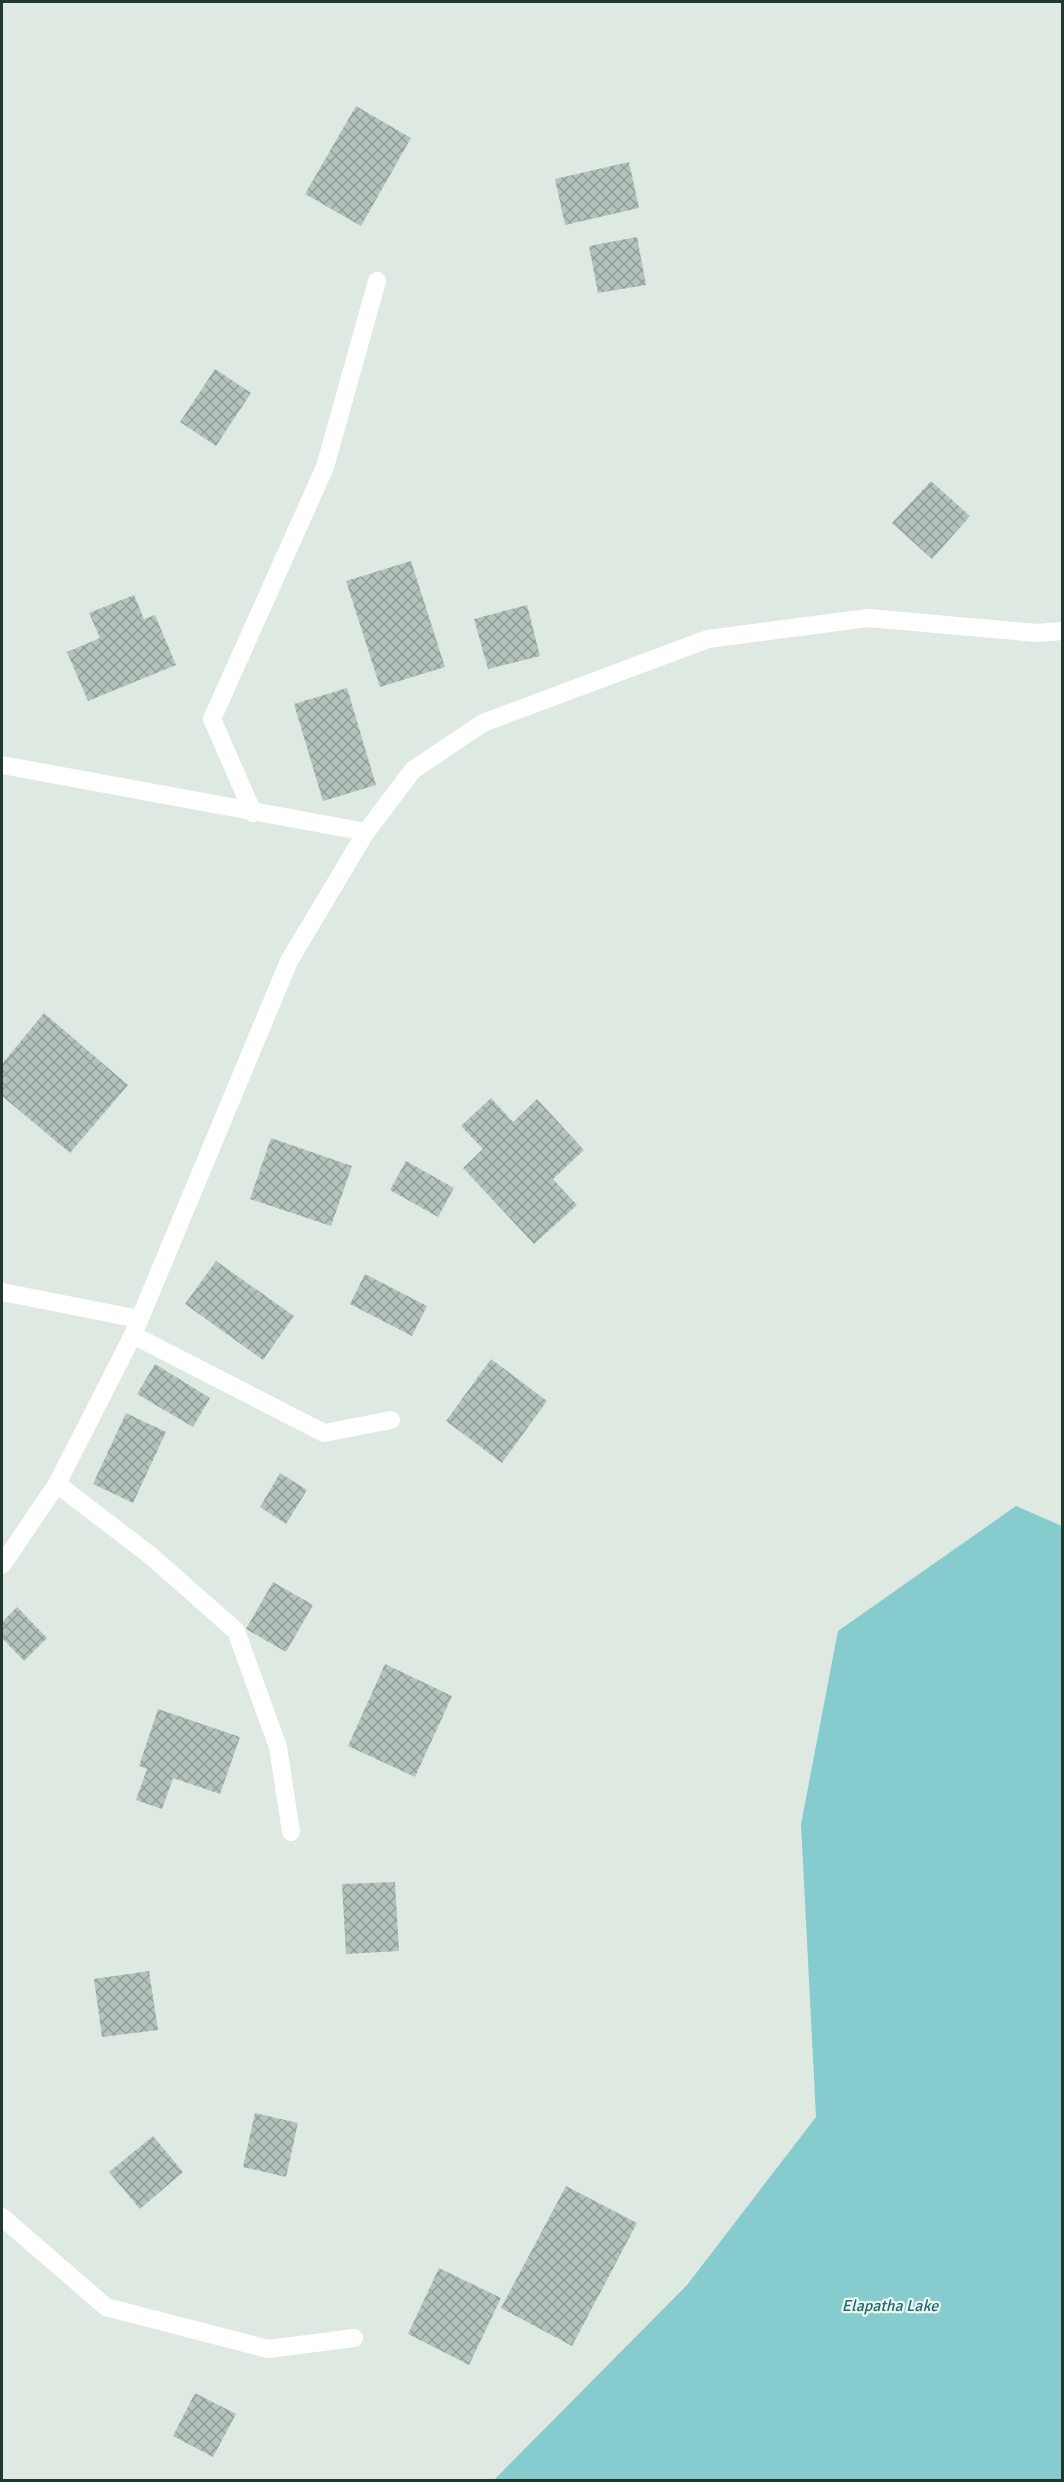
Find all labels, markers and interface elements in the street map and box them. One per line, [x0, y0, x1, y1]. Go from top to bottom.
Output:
water label: Elapatha Lake [842, 2296, 939, 2316]

